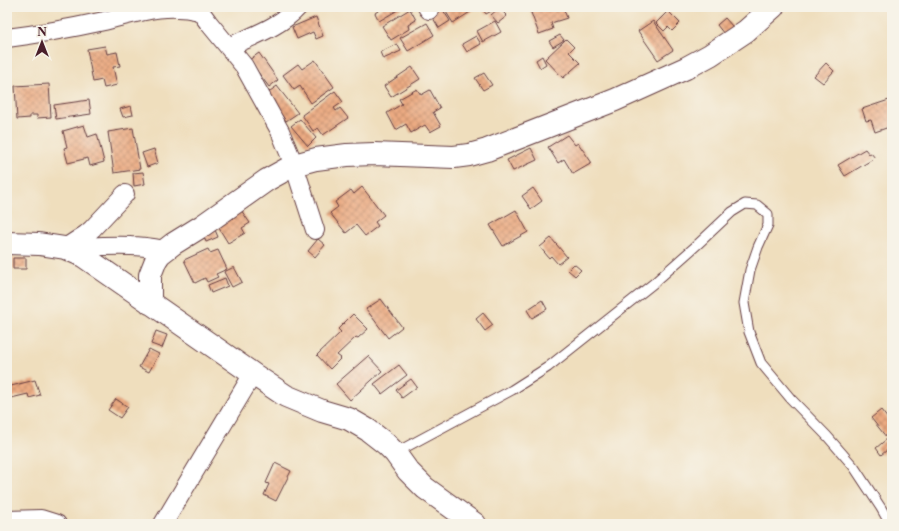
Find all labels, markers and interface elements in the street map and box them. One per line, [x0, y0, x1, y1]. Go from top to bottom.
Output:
north arrow [22, 22, 62, 62]
text: N [37, 25, 47, 39]

